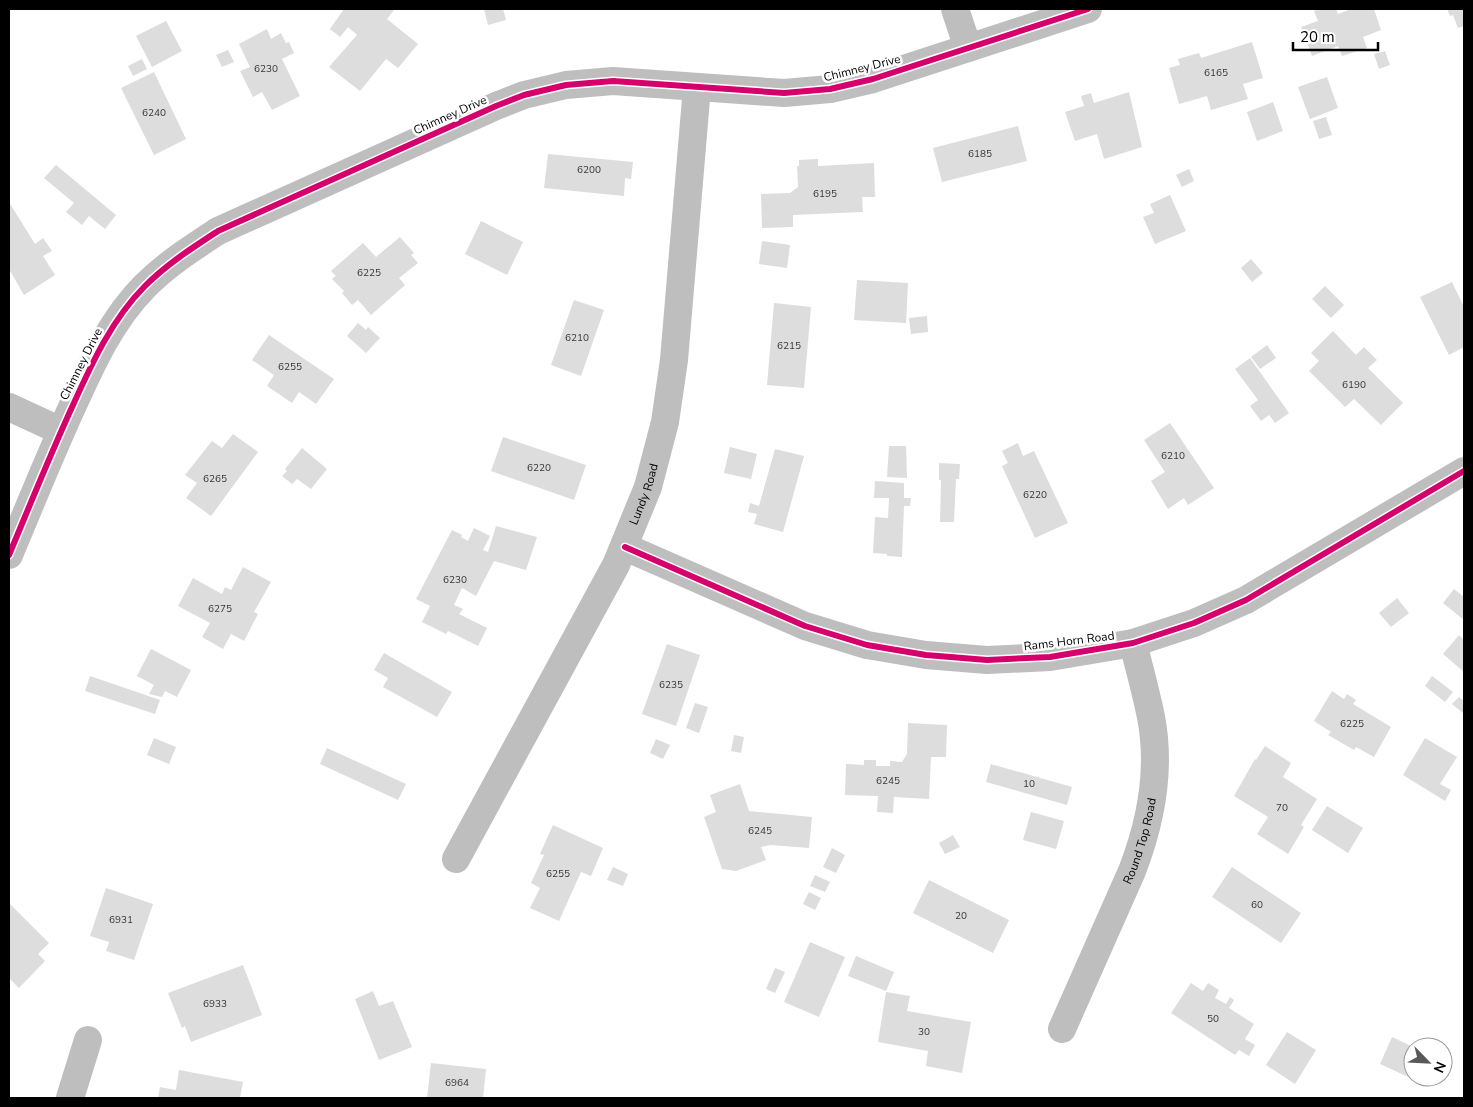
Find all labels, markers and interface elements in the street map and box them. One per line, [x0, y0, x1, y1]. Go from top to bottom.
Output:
scale bar [1293, 20, 1378, 52]
text: 20 m [1300, 27, 1335, 47]
street label: Chimney Drive [822, 51, 902, 85]
house number: 6230 [254, 62, 278, 76]
house number: 6165 [1204, 66, 1228, 80]
street label: Chimney Drive [411, 92, 489, 138]
house number: 6240 [142, 106, 166, 120]
house number: 6185 [968, 147, 992, 161]
house number: 6200 [577, 163, 601, 177]
house number: 6195 [813, 187, 837, 201]
house number: 6225 [357, 266, 381, 280]
street label: Chimney Drive [56, 325, 106, 403]
house number: 6210 [565, 331, 589, 345]
house number: 6215 [777, 339, 801, 353]
house number: 6255 [278, 360, 302, 374]
house number: 6190 [1342, 378, 1366, 392]
house number: 6210 [1161, 449, 1185, 463]
house number: 6220 [527, 461, 551, 475]
street label: Lundy Road [625, 462, 662, 527]
house number: 6265 [203, 472, 227, 486]
house number: 6220 [1023, 488, 1047, 502]
house number: 6230 [443, 573, 467, 587]
house number: 6275 [208, 602, 232, 616]
street label: Rams Horn Road [1023, 627, 1115, 655]
house number: 6235 [659, 678, 683, 692]
house number: 6225 [1340, 717, 1364, 731]
house number: 6245 [876, 774, 900, 788]
house number: 10 [1023, 777, 1035, 791]
street label: Round Top Road [1119, 797, 1160, 887]
house number: 70 [1276, 801, 1288, 815]
house number: 6245 [748, 824, 772, 838]
house number: 6255 [546, 867, 570, 881]
house number: 60 [1251, 898, 1263, 912]
house number: 20 [955, 909, 967, 923]
house number: 6931 [109, 913, 133, 927]
house number: 6933 [203, 997, 227, 1011]
house number: 50 [1207, 1012, 1219, 1026]
house number: 30 [918, 1025, 930, 1039]
north arrow [1403, 1037, 1453, 1087]
text: N [1429, 1058, 1450, 1076]
house number: 6964 [445, 1076, 469, 1090]

